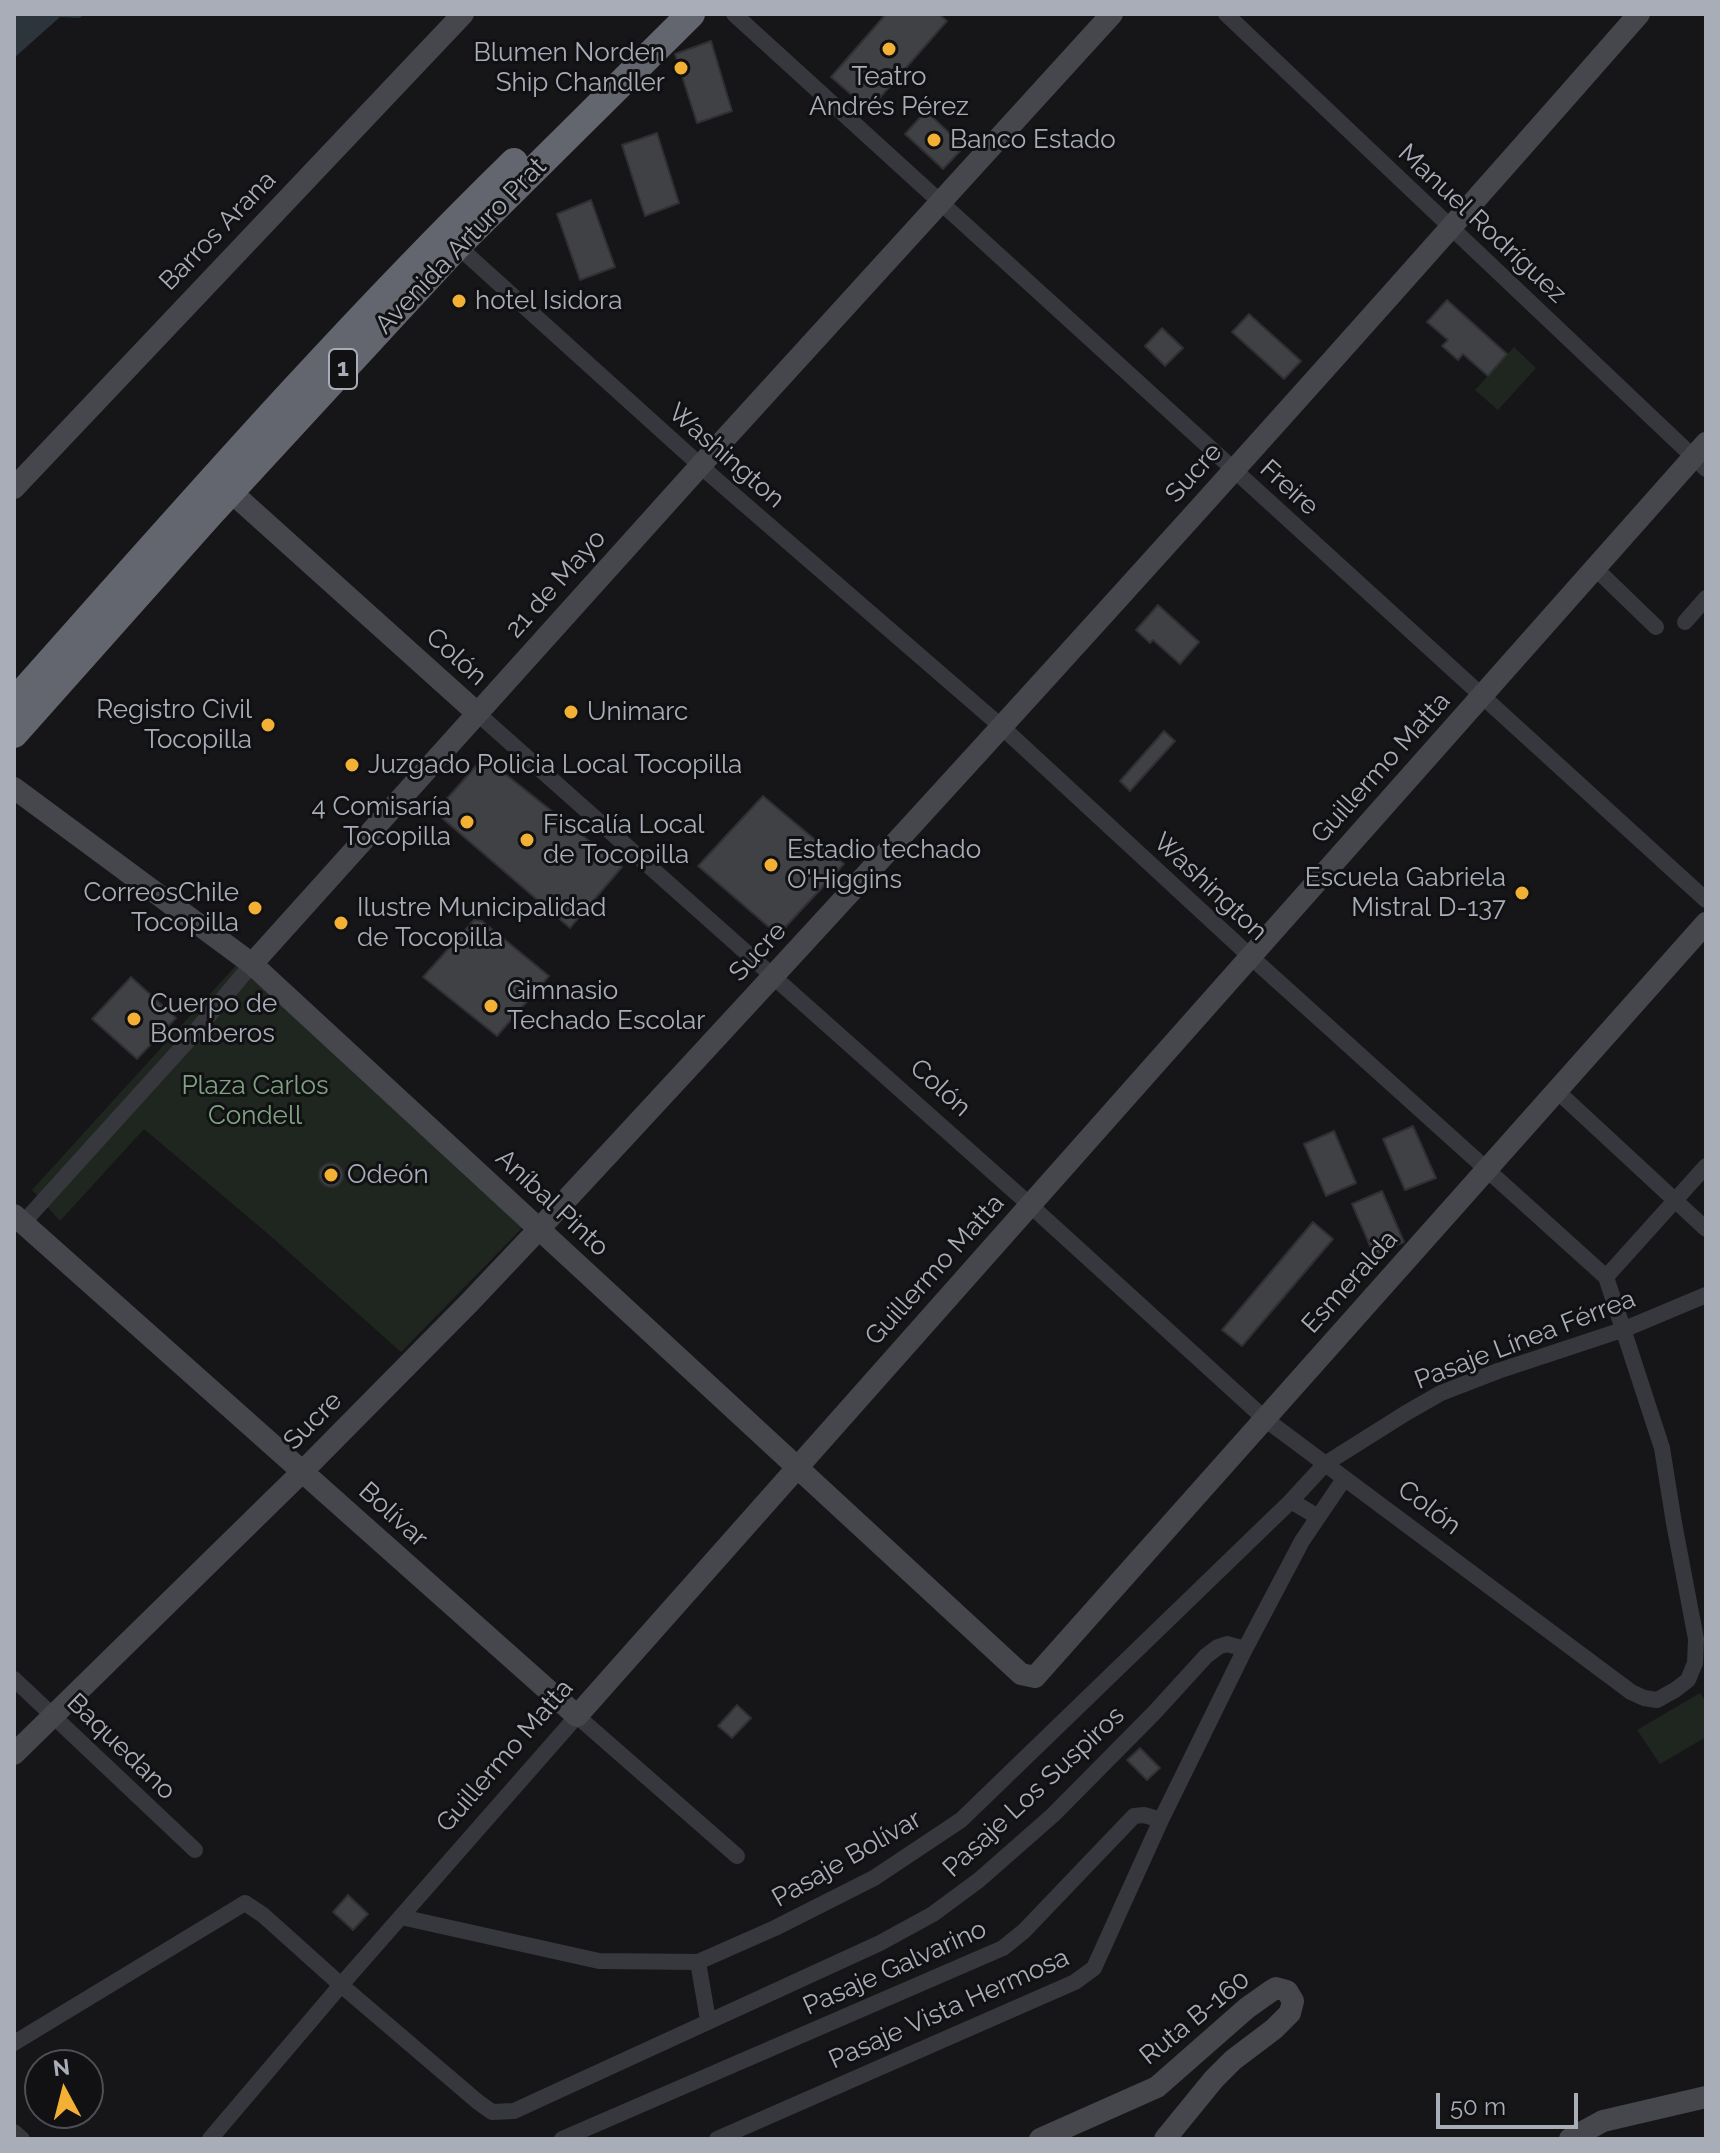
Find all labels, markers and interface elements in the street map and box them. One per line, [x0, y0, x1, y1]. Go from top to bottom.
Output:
place label: Blumen Norden Ship Chandler [474, 37, 665, 98]
marker: Teatro Andrés Pérez [880, 40, 898, 58]
marker: Blumen Norden Ship Chandler [672, 59, 690, 77]
place label: Teatro Andrés Pérez [809, 61, 969, 122]
place label: Banco Estado [950, 124, 1116, 156]
marker: Banco Estado [925, 131, 943, 149]
street label: Manuel Rodríguez [1391, 138, 1573, 310]
street label: Avenida Arturo Prat [369, 151, 553, 341]
street label: Barros Arana [153, 165, 283, 297]
place label: hotel Isidora [475, 285, 622, 317]
marker: hotel Isidora [450, 292, 468, 310]
road number: 1 [329, 349, 357, 389]
street label: Washington [662, 397, 790, 515]
street label: Sucre [1159, 437, 1229, 509]
street label: Freire [1253, 454, 1325, 522]
street label: 21 de Mayo [499, 523, 613, 645]
street label: Colón [419, 622, 493, 692]
street label: Guillermo Matta [1305, 686, 1457, 850]
place label: Registro Civil Tocopilla [96, 694, 252, 756]
place label: Unimarc [587, 696, 688, 728]
marker: Unimarc [562, 703, 580, 721]
marker: Registro Civil Tocopilla [259, 716, 277, 734]
place label: Juzgado Policia Local Tocopilla [368, 749, 742, 781]
marker: Juzgado Policia Local Tocopilla [343, 756, 361, 774]
place label: 4 Comisaría Tocopilla [312, 791, 451, 852]
place label: Fiscalía Local de Tocopilla [543, 809, 704, 870]
marker: 4 Comisaría Tocopilla [458, 813, 476, 831]
street label: Washington [1147, 827, 1273, 947]
marker: Fiscalía Local de Tocopilla [518, 831, 536, 849]
place label: Estadio techado O'Higgins [787, 834, 981, 896]
marker: Estadio techado O'Higgins [762, 856, 780, 874]
place label: Escuela Gabriela Mistral D-137 [1305, 862, 1506, 924]
place label: CorreosChile Tocopilla [84, 877, 239, 938]
marker: Escuela Gabriela Mistral D-137 [1513, 884, 1531, 902]
place label: Ilustre Municipalidad de Tocopilla [357, 892, 606, 954]
marker: CorreosChile Tocopilla [246, 899, 264, 917]
marker: Ilustre Municipalidad de Tocopilla [332, 914, 350, 932]
street label: Sucre [723, 916, 793, 988]
place label: Gimnasio Techado Escolar [507, 975, 705, 1036]
place label: Cuerpo de Bomberos [150, 988, 277, 1050]
marker: Gimnasio Techado Escolar [482, 997, 500, 1015]
marker: Cuerpo de Bomberos [125, 1010, 143, 1028]
street label: Colón [903, 1053, 977, 1123]
park label: Plaza Carlos Condell [181, 1070, 329, 1132]
street label: Aníbal Pinto [489, 1143, 615, 1263]
place label: Odeón [347, 1159, 429, 1191]
marker: Odeón [322, 1166, 340, 1184]
street label: Guillermo Matta [859, 1188, 1011, 1352]
street label: Esmeralda [1296, 1224, 1404, 1340]
street label: Pasaje Línea Férrea [1410, 1284, 1640, 1396]
street label: Sucre [277, 1385, 349, 1457]
street label: Colón [1391, 1474, 1467, 1542]
street label: Bolívar [352, 1476, 434, 1554]
street label: Guillermo Matta [430, 1673, 580, 1839]
street label: Baquedano [60, 1687, 182, 1807]
street label: Pasaje Los Suspiros [937, 1700, 1131, 1884]
street label: Pasaje Bolívar [767, 1804, 927, 1914]
street label: Pasaje Galvarino [799, 1914, 991, 2022]
street label: Pasaje Vista Hermosa [824, 1942, 1074, 2076]
street label: Ruta B-160 [1134, 1964, 1256, 2072]
north arrow [24, 2049, 104, 2129]
text: N [51, 2053, 71, 2081]
scale bar [1440, 2077, 1582, 2127]
text: 50 m [1450, 2092, 1506, 2121]

